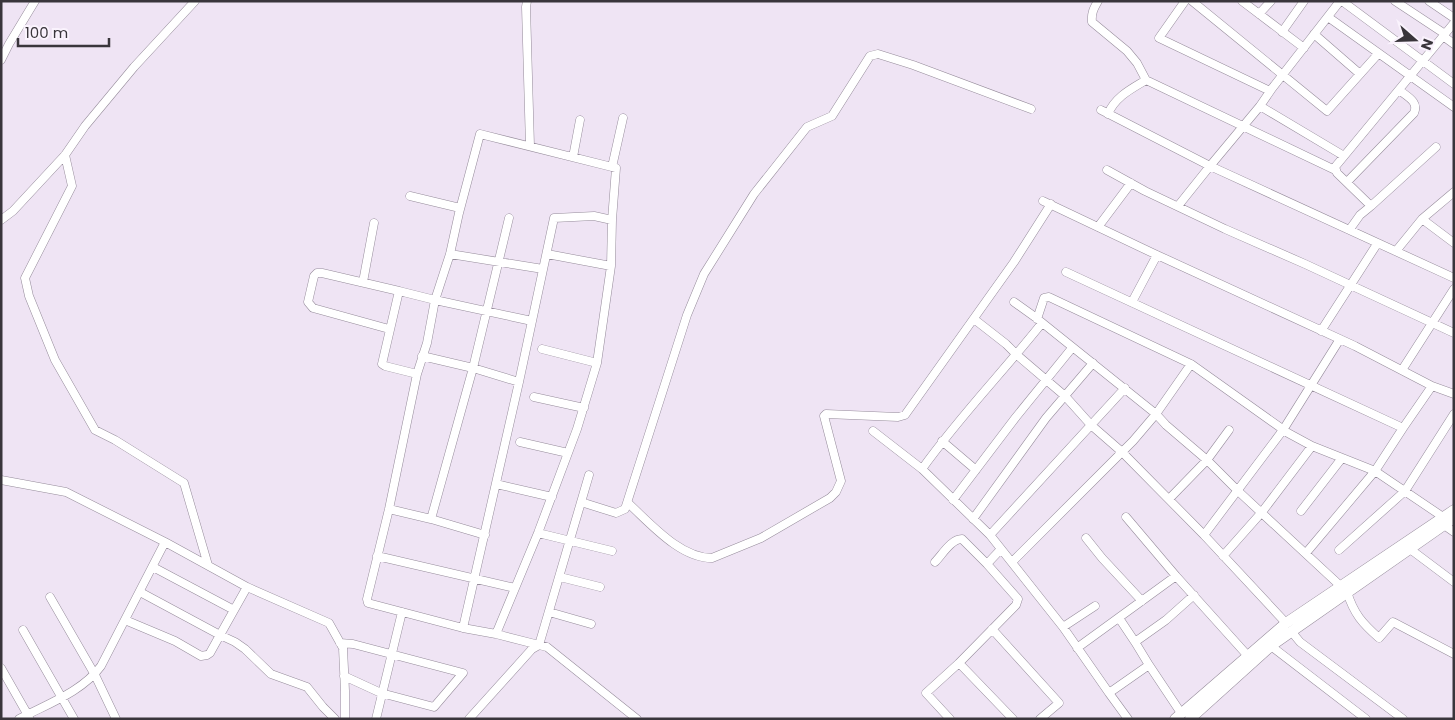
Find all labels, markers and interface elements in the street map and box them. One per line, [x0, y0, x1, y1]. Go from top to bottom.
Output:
scale bar [18, 15, 109, 47]
north arrow [1390, 15, 1440, 65]
text: 100 m [25, 22, 68, 43]
text: N [1416, 36, 1438, 53]

